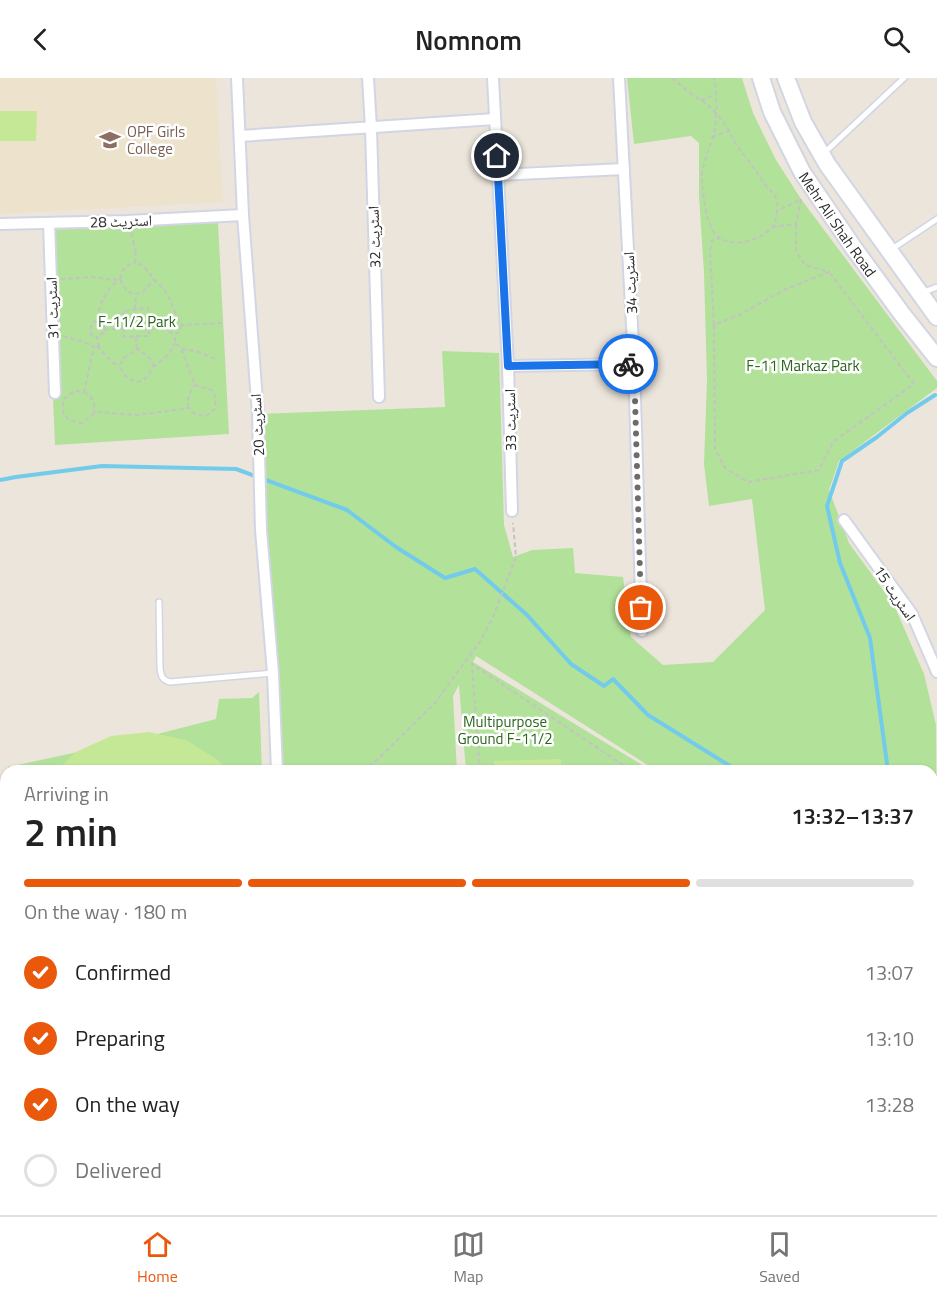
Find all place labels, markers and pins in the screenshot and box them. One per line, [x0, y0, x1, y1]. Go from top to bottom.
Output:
place label: OPF Girls College [127, 120, 185, 160]
school or university icon: OPF Girls College [98, 128, 122, 152]
pin [471, 130, 522, 181]
pin [615, 582, 666, 633]

